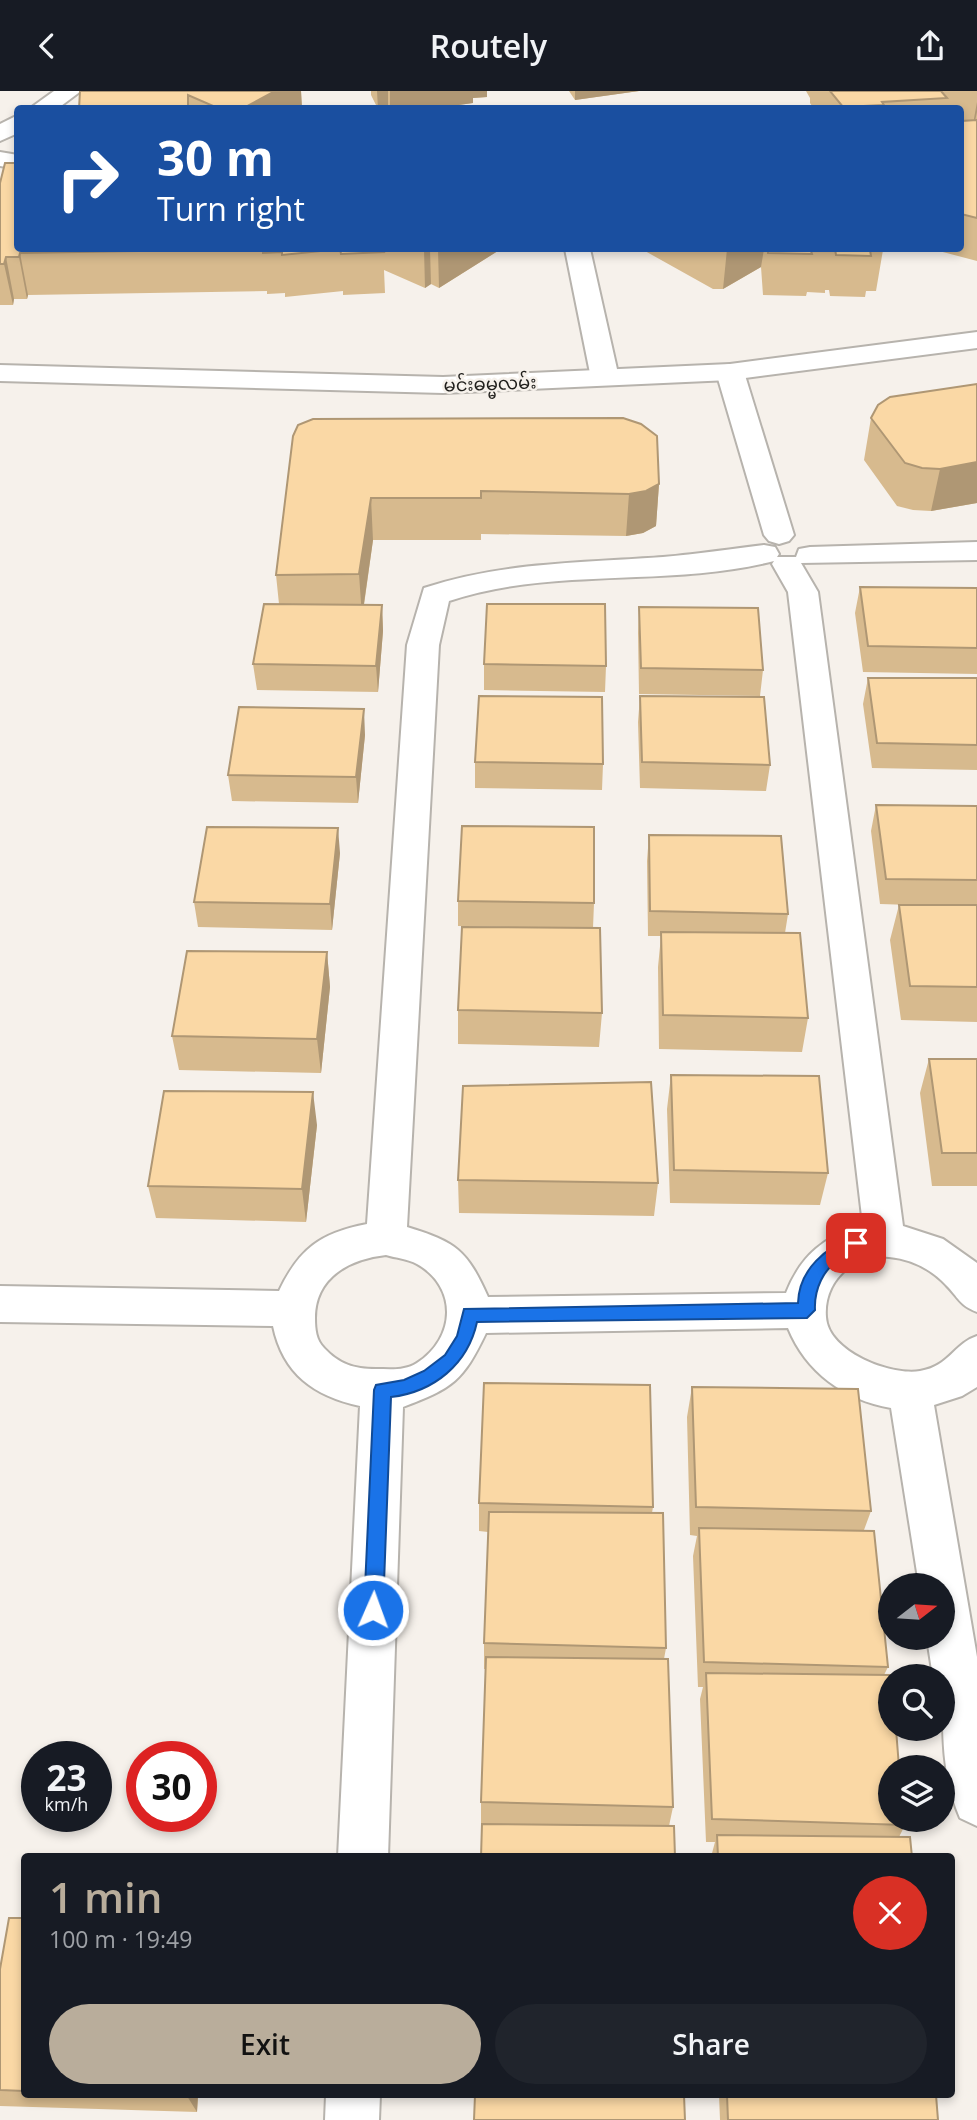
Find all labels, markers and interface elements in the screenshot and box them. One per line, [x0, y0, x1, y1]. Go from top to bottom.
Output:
text: Routely [430, 24, 547, 67]
icon: back [28, 27, 66, 65]
icon: share [911, 27, 949, 65]
text: 30 m [157, 124, 274, 190]
icon: right [42, 133, 133, 224]
text: Turn right [157, 187, 305, 230]
street label: မင်းဓမ္မလမ်း [443, 369, 537, 401]
pin [826, 1213, 886, 1273]
icon: arrive [837, 1224, 875, 1262]
position arrow [336, 1573, 410, 1647]
north arrow [878, 1573, 956, 1650]
map controls [878, 1573, 955, 1832]
button: search [878, 1664, 955, 1741]
speed limit sign: 30 [126, 1741, 217, 1832]
text: 23 [46, 1754, 87, 1801]
button: layers [878, 1755, 955, 1832]
text: km/h [45, 1792, 88, 1816]
text: 1 min [49, 1868, 162, 1925]
button: close [853, 1876, 927, 1950]
text: 100 m · 19:49 [49, 1923, 192, 1955]
button: Exit [49, 2004, 481, 2084]
button: Share [495, 2004, 927, 2084]

